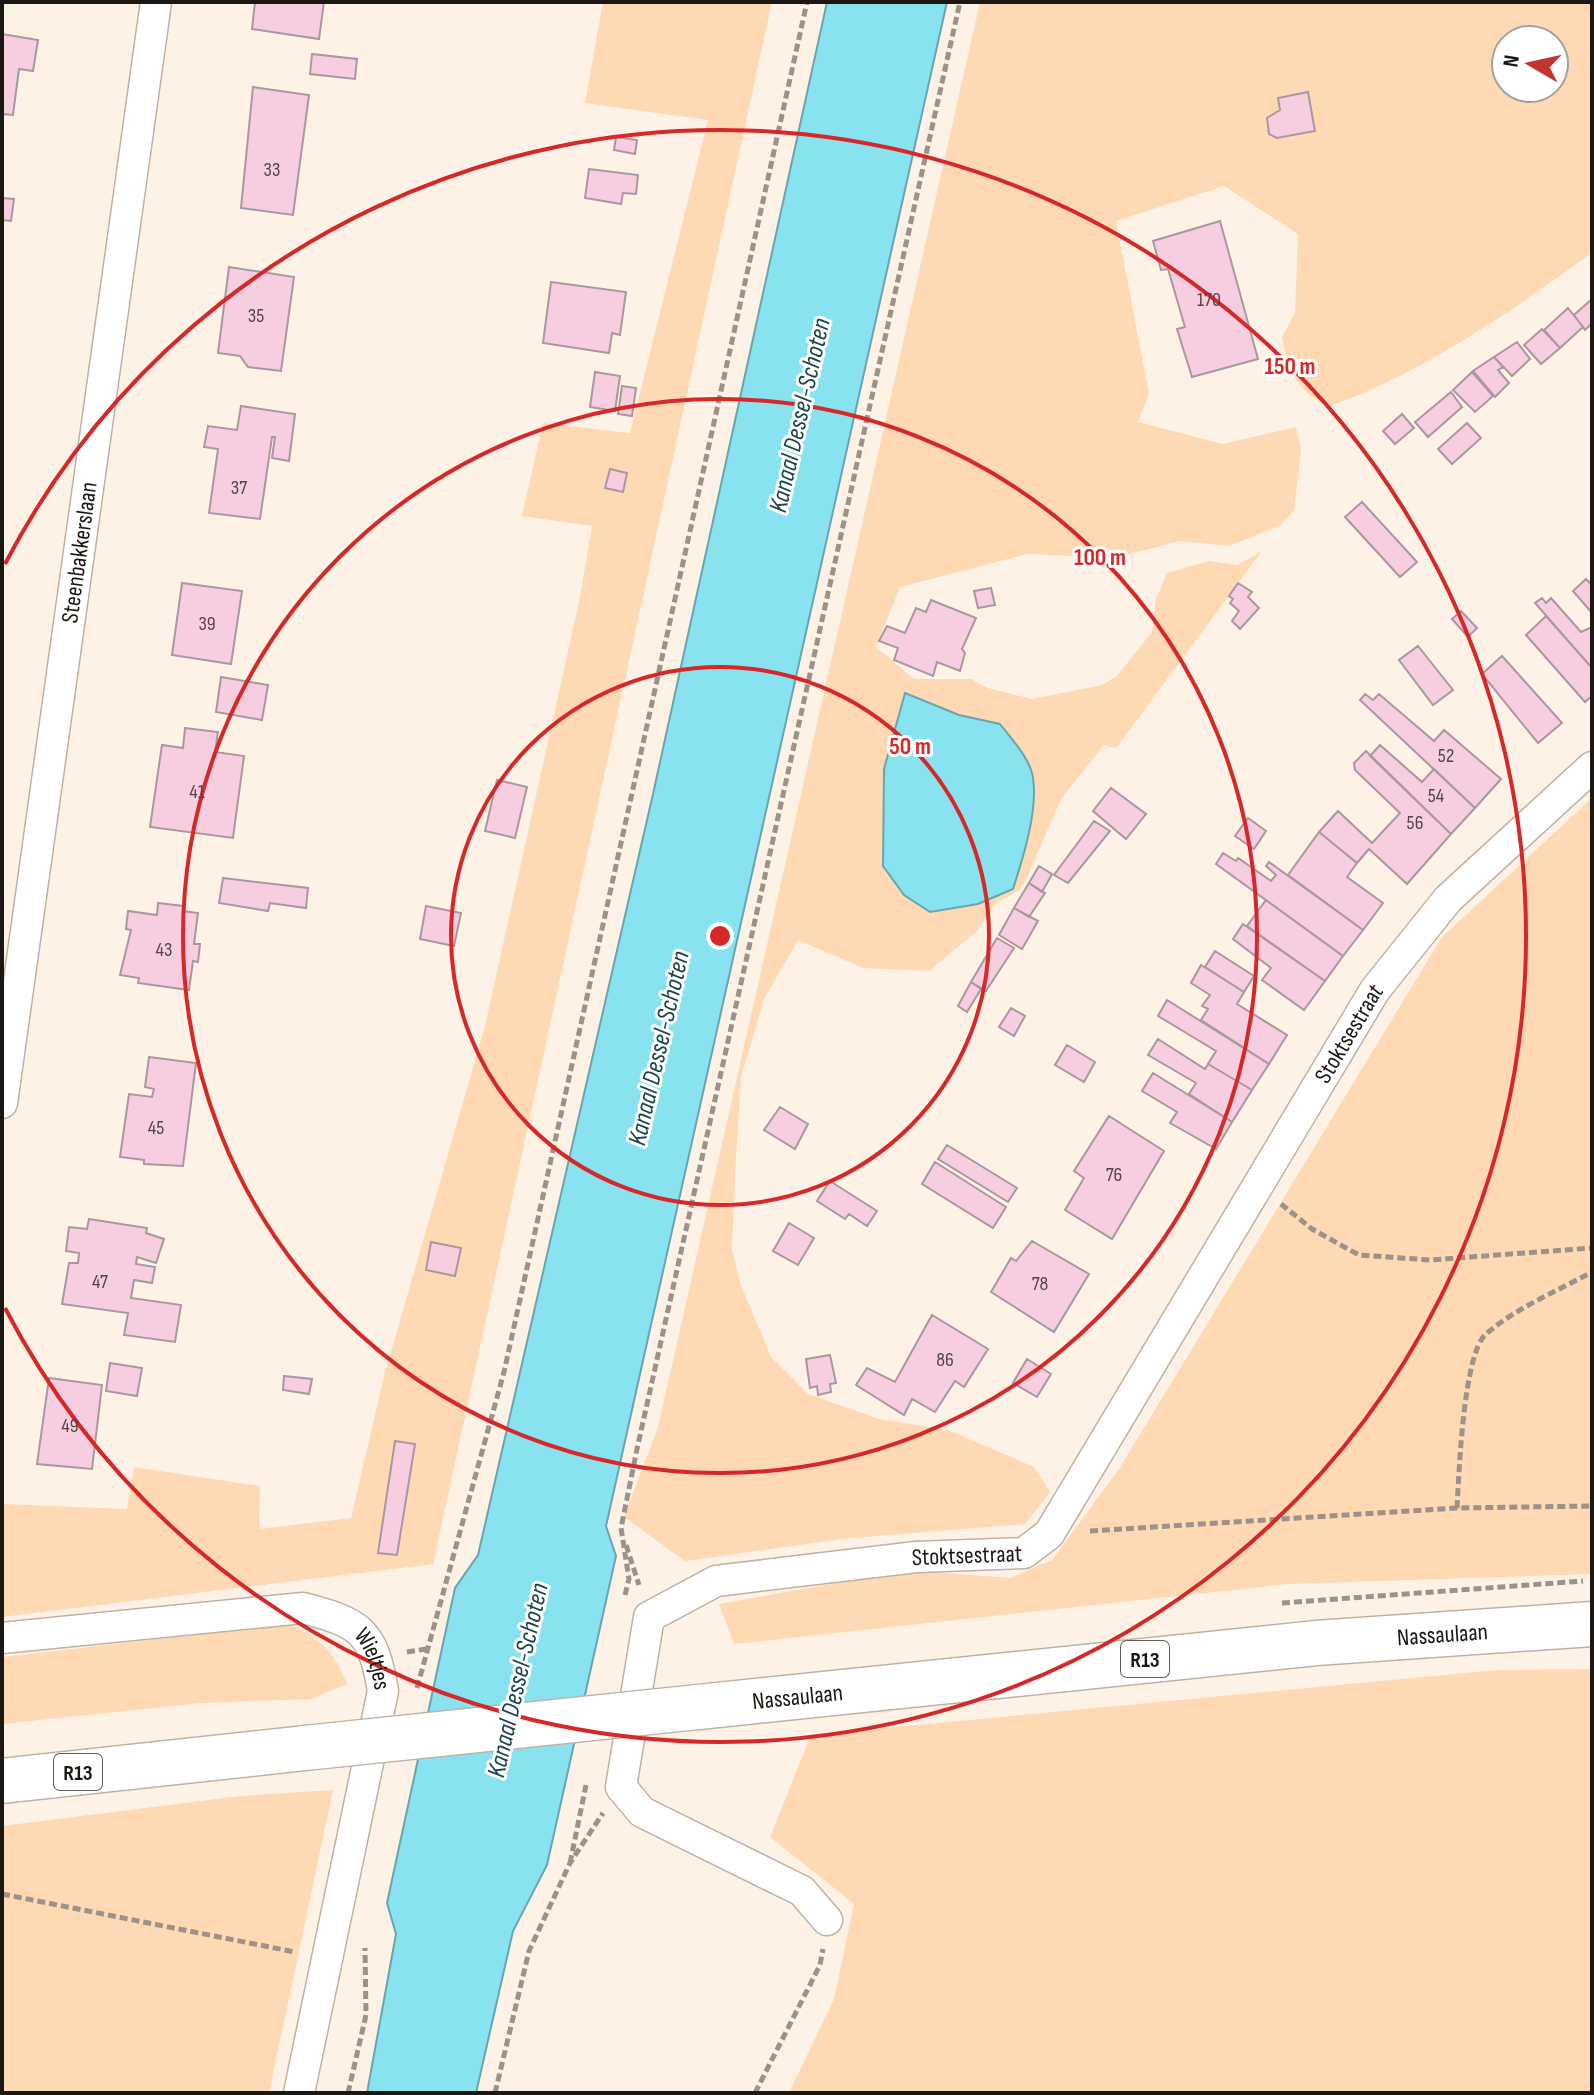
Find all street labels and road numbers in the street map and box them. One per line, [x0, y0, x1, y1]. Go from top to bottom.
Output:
street label: Steenbakkerslaan [55, 480, 104, 625]
street label: Stoktsestraat [1309, 978, 1389, 1089]
street label: Stoktsestraat [911, 1539, 1022, 1572]
street label: Nassaulaan [1396, 1617, 1489, 1652]
street label: Wieltjes [348, 1622, 397, 1692]
road number: R13 [1121, 1641, 1169, 1677]
street label: Nassaulaan [751, 1678, 844, 1716]
road number: R13 [54, 1754, 102, 1790]

